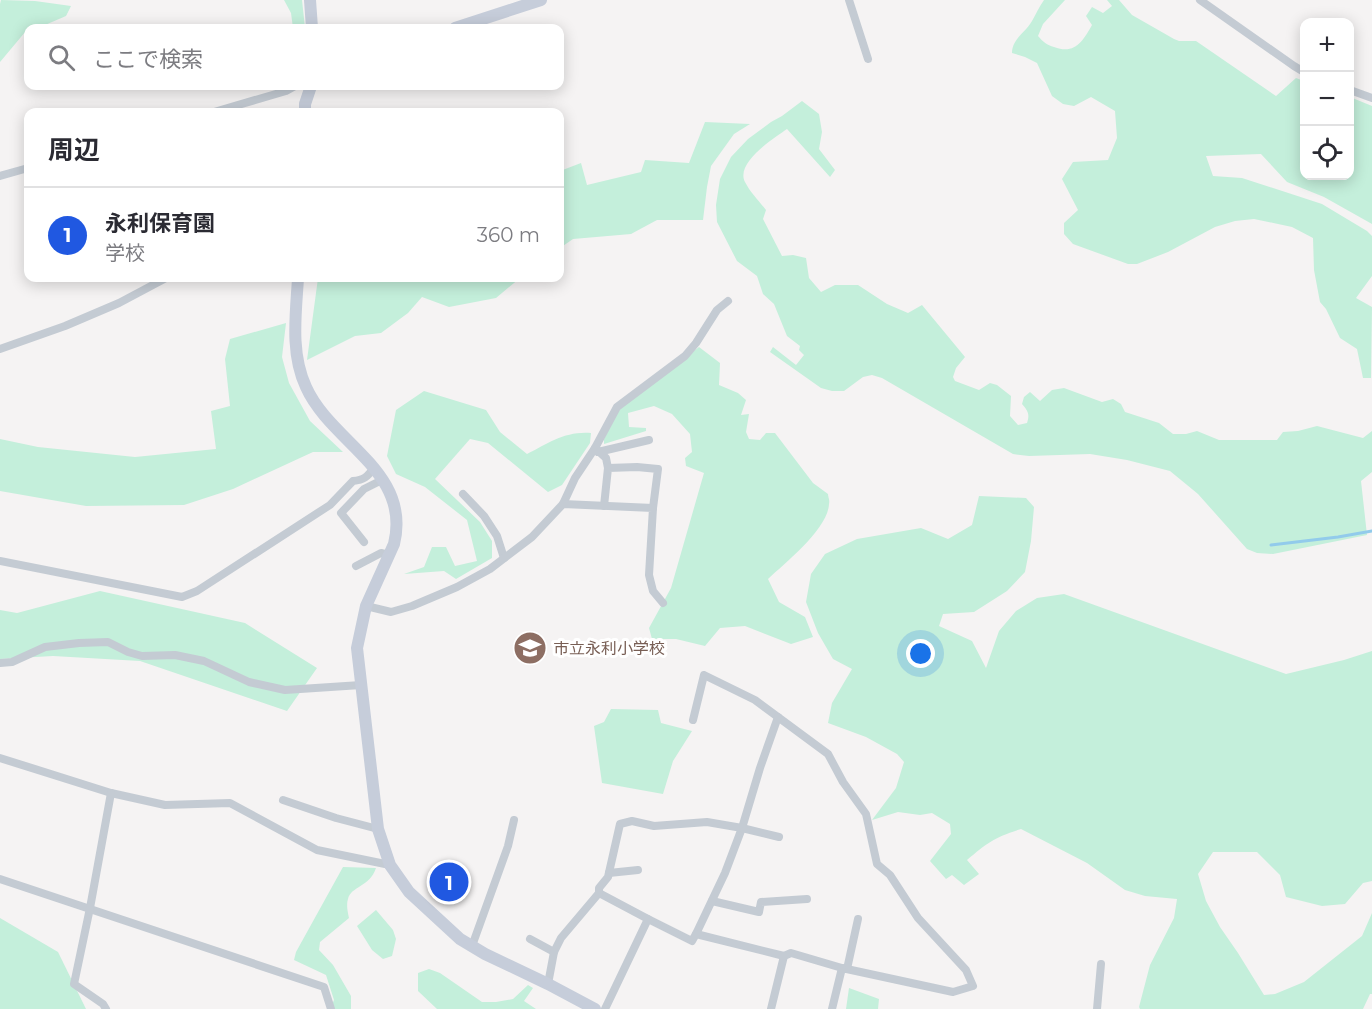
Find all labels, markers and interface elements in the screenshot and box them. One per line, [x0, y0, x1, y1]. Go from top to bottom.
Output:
map controls [1300, 18, 1354, 180]
button: + [1300, 18, 1354, 72]
search box [24, 24, 564, 90]
icon: search [45, 41, 78, 74]
text: ここで検索 [93, 46, 203, 73]
button: − [1300, 72, 1354, 126]
button: locate [1300, 126, 1354, 180]
text: 周辺 [48, 134, 100, 166]
text: 永利保育園 [105, 210, 215, 237]
text: 1 [64, 223, 71, 247]
text: 360 m [477, 223, 540, 247]
text: 学校 [105, 241, 145, 265]
school or university icon: 市立永利小学校 [512, 630, 548, 666]
place label: 市立永利小学校 [553, 639, 665, 658]
your location [906, 639, 935, 668]
pin: 1 [430, 860, 468, 904]

